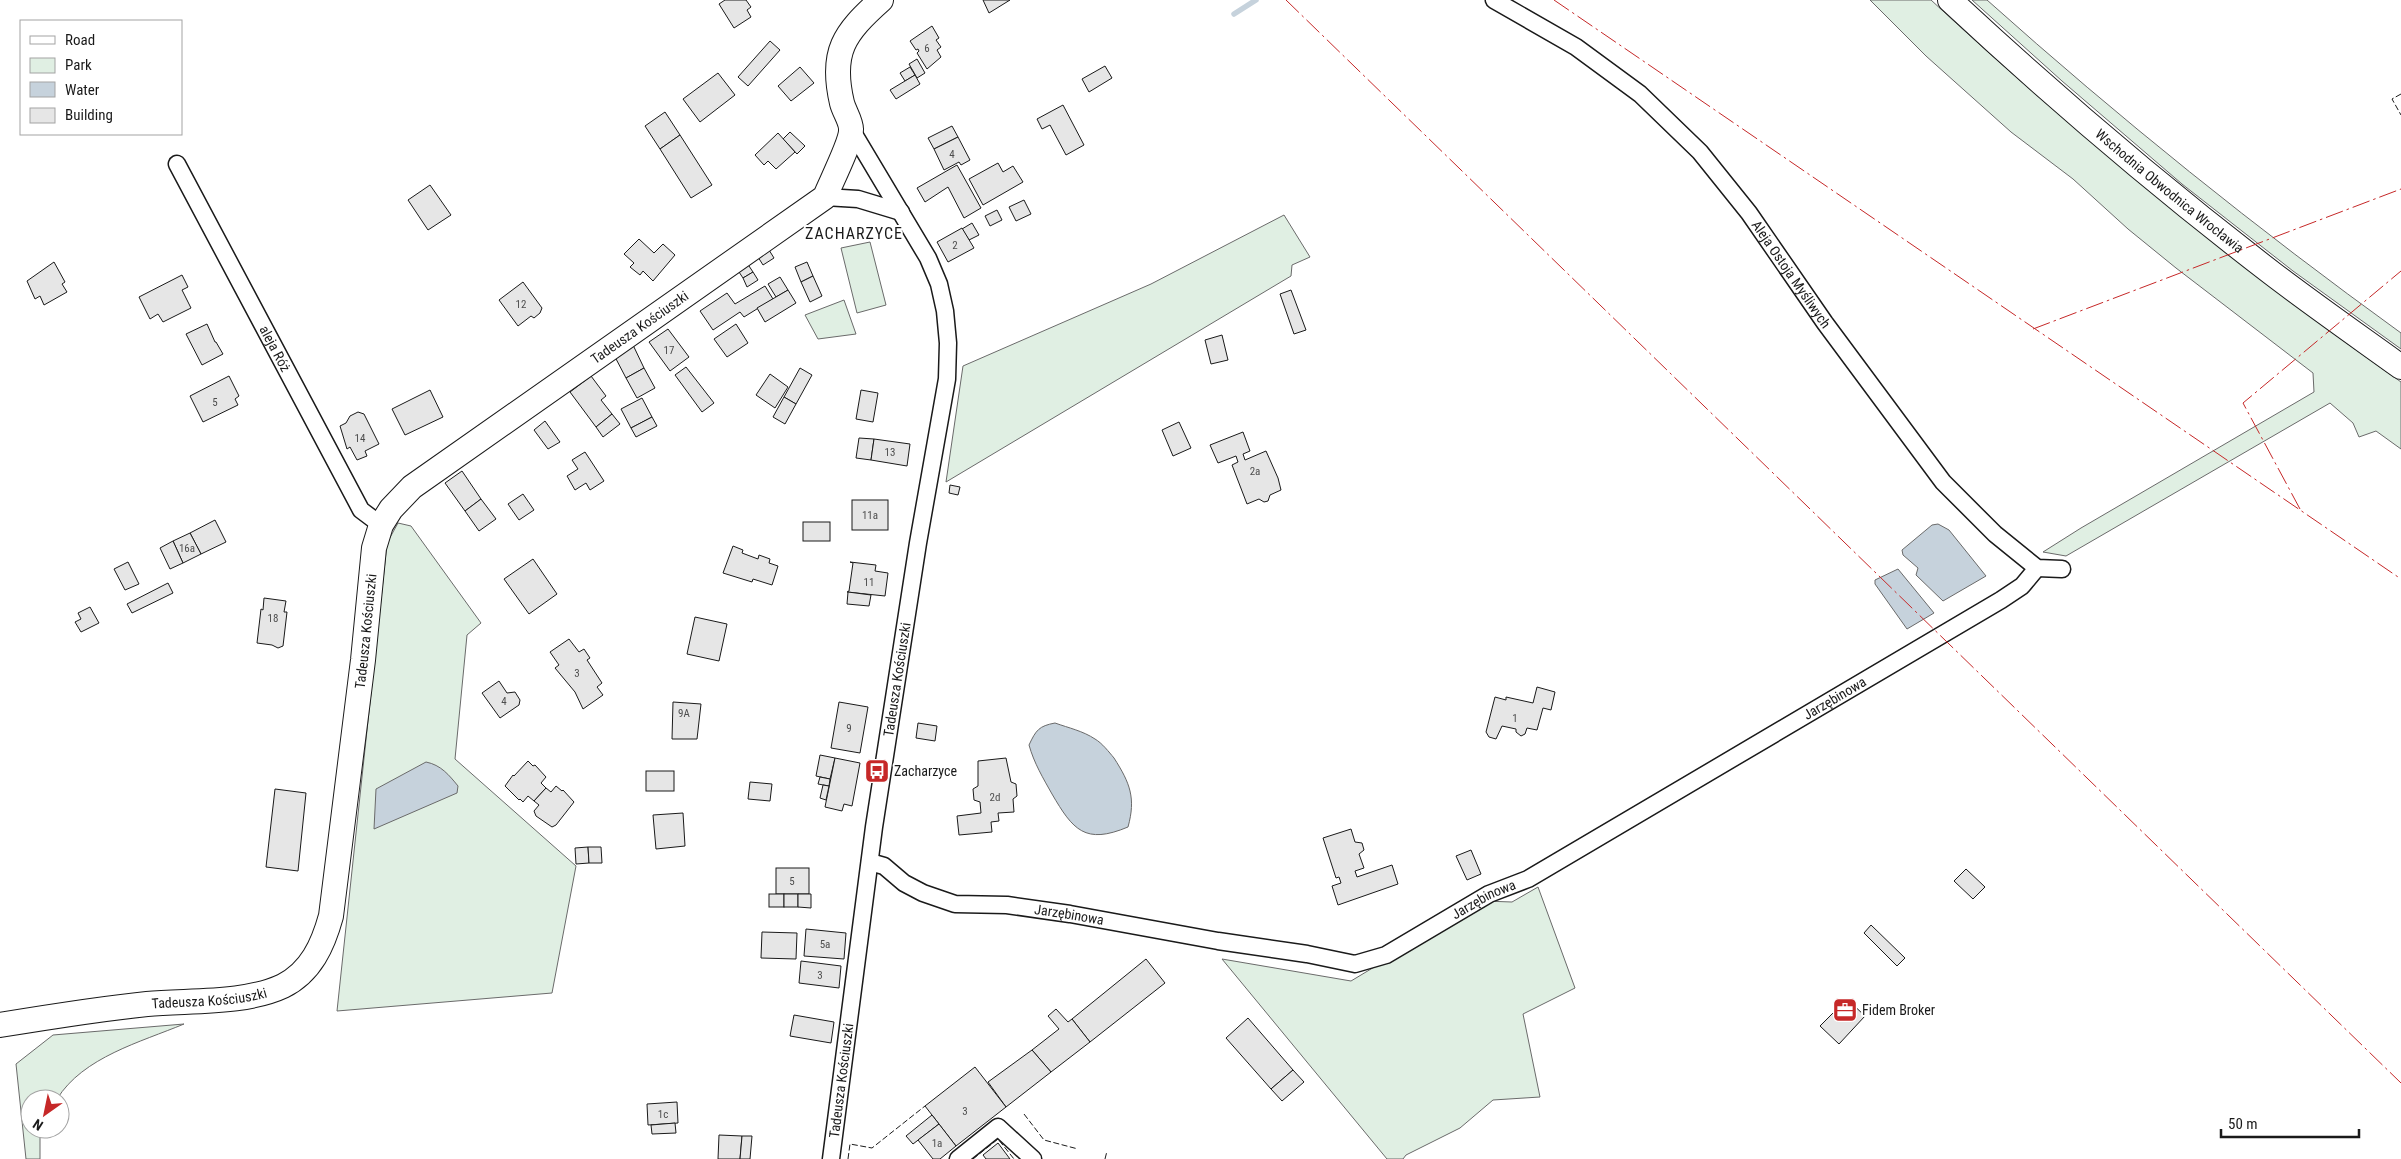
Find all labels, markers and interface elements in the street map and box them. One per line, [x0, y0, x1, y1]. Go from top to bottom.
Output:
legend [20, 20, 182, 135]
text: Road [65, 31, 95, 49]
house number: 6 [924, 42, 930, 55]
text: Park [65, 56, 92, 74]
text: Water [65, 81, 100, 99]
text: Building [65, 106, 113, 124]
street label: Wschodnia Obwodnica Wrocławia [2092, 126, 2247, 256]
house number: 4 [949, 148, 955, 161]
street label: Aleja Ostoja Myśliwych [1749, 217, 1834, 331]
district label: ZACHARZYCE [805, 224, 903, 243]
house number: 2 [952, 239, 958, 252]
street label: Tadeusza Kościuszki [588, 287, 691, 367]
house number: 12 [516, 298, 526, 311]
street label: aleja Róż [256, 323, 294, 374]
house number: 17 [664, 344, 674, 357]
house number: 5 [212, 396, 218, 409]
house number: 14 [355, 432, 366, 445]
house number: 13 [885, 446, 895, 459]
house number: 2a [1250, 465, 1260, 478]
house number: 11a [862, 509, 878, 522]
house number: 16a [179, 542, 195, 555]
street label: Tadeusza Kościuszki [351, 573, 379, 690]
house number: 11 [864, 576, 874, 589]
house number: 18 [268, 612, 278, 625]
street label: Tadeusza Kościuszki [880, 621, 914, 738]
house number: 3 [574, 667, 580, 680]
street label: Jarzębinowa [1800, 673, 1869, 723]
house number: 4 [501, 695, 507, 708]
house number: 9A [678, 707, 691, 720]
house number: 1 [1512, 712, 1518, 725]
house number: 9 [846, 722, 852, 735]
bus stop icon: Zacharzyce [864, 758, 890, 784]
place label: Zacharzyce [894, 763, 958, 779]
house number: 2d [990, 791, 1000, 804]
house number: 5 [789, 875, 795, 888]
street label: Jarzębinowa [1449, 877, 1518, 922]
street label: Jarzębinowa [1033, 901, 1105, 928]
house number: 5a [820, 938, 830, 951]
house number: 3 [817, 969, 823, 982]
street label: Tadeusza Kościuszki [151, 985, 269, 1012]
office icon: Fidem Broker [1832, 997, 1858, 1023]
place label: Fidem Broker [1862, 1002, 1935, 1018]
street label: Tadeusza Kościuszki [826, 1022, 856, 1139]
north arrow [20, 1089, 70, 1139]
house number: 3 [962, 1105, 968, 1118]
scale bar [2221, 1106, 2358, 1138]
house number: 1c [658, 1108, 668, 1121]
text: 50 m [2228, 1115, 2258, 1133]
text: N [30, 1116, 46, 1134]
house number: 1a [932, 1137, 942, 1150]

